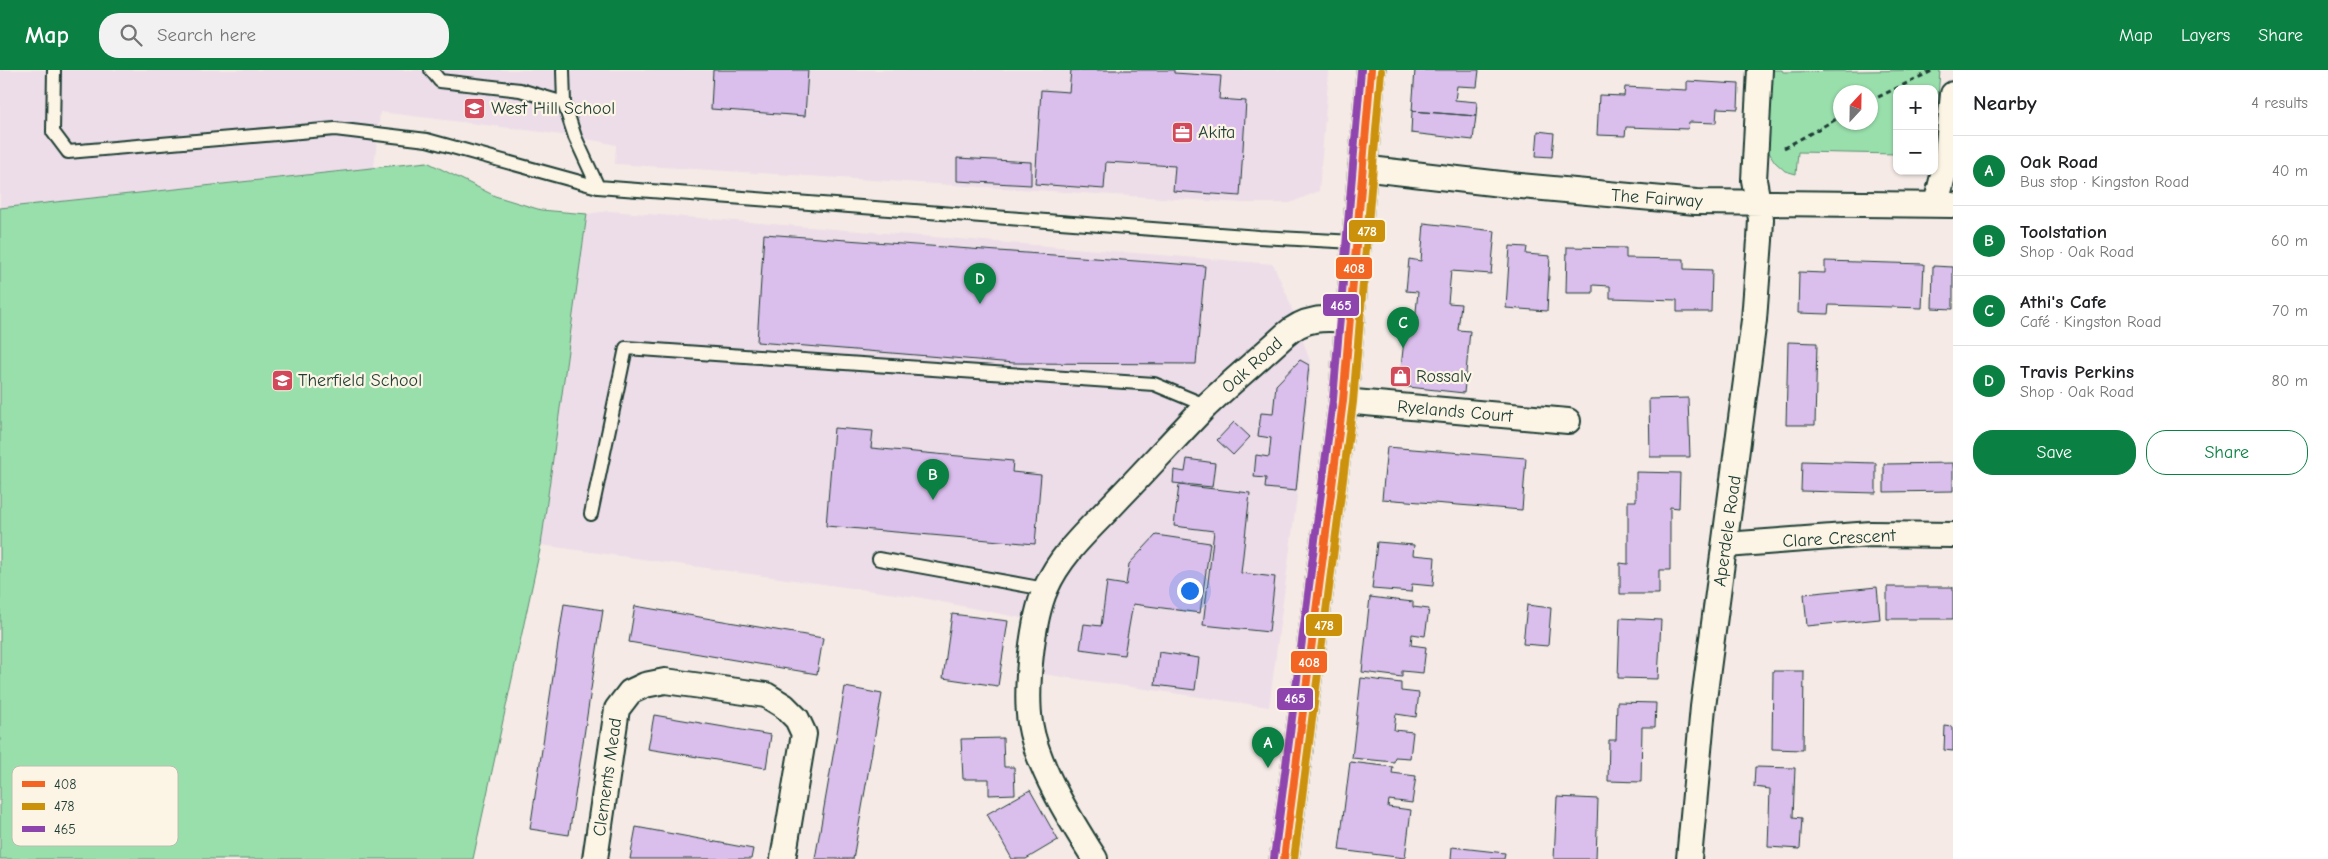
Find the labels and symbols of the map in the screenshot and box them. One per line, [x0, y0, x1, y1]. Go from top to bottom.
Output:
north arrow [1833, 85, 1878, 130]
school or university icon: West Hill School [463, 96, 487, 120]
place label: West Hill School [491, 98, 615, 119]
office icon: Akita [1170, 120, 1194, 144]
place label: Akita [1198, 122, 1235, 143]
street label: The Fairway [1610, 185, 1704, 212]
line badge: 478 [1348, 219, 1386, 243]
text: 478 [1357, 223, 1377, 240]
line badge: 408 [1335, 256, 1373, 280]
text: 408 [1343, 260, 1365, 277]
pin: D [964, 263, 996, 304]
line badge: 465 [1322, 293, 1360, 317]
text: 465 [1330, 297, 1352, 314]
pin: C [1387, 307, 1419, 348]
street label: Oak Road [1218, 333, 1287, 398]
shop icon: Rossalv [1388, 364, 1412, 388]
place label: Rossalv [1416, 366, 1472, 387]
school or university icon: Therfield School [270, 368, 294, 392]
place label: Therfield School [298, 370, 422, 391]
street label: Ryelands Court [1396, 396, 1514, 427]
pin: B [917, 459, 949, 500]
street label: Aperdele Road [1709, 474, 1746, 588]
street label: Clare Crescent [1782, 525, 1897, 552]
your location [1177, 578, 1203, 604]
line badge: 478 [1305, 613, 1343, 637]
text: 478 [1314, 617, 1334, 634]
line badge: 408 [1290, 650, 1328, 674]
text: 408 [1298, 654, 1320, 671]
line badge: 465 [1276, 687, 1314, 711]
text: 465 [1284, 690, 1306, 707]
street label: Clements Mead [589, 716, 626, 838]
pin: A [1252, 727, 1284, 768]
legend [12, 766, 178, 846]
text: 408 [54, 776, 77, 793]
text: 478 [54, 798, 75, 815]
text: 465 [54, 821, 76, 838]

